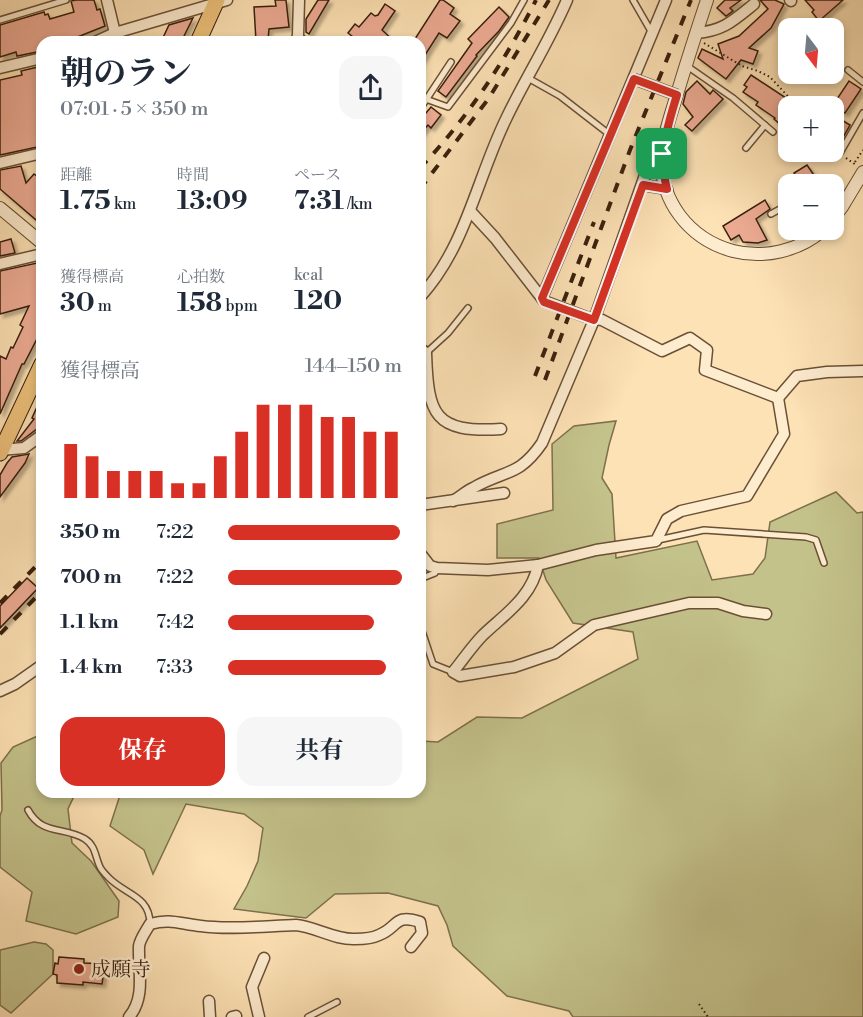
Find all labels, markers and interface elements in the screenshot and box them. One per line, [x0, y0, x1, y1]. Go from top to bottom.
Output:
north arrow [778, 18, 844, 84]
map controls [778, 18, 844, 240]
text: 朝のラン [60, 54, 192, 95]
button: share [339, 56, 402, 119]
button: + [778, 96, 844, 162]
text: 07:01 · 5 × 350 m [60, 97, 208, 122]
pin [636, 128, 687, 179]
icon: arrive [645, 137, 678, 170]
text: 距離 [60, 165, 92, 185]
text: 時間 [177, 165, 209, 185]
text: ペース [294, 165, 341, 185]
button: − [778, 174, 844, 240]
text: 1.75 [60, 185, 111, 217]
text: 13:09 [177, 185, 248, 217]
text: 7:31 [294, 185, 344, 217]
text: km [111, 194, 136, 214]
text: /km [344, 194, 373, 214]
text: kcal [294, 265, 323, 285]
text: 獲得標高 [60, 267, 124, 287]
text: 心拍数 [177, 267, 225, 287]
text: 120 [294, 285, 342, 317]
text: 30 [60, 287, 95, 319]
text: 158 [177, 287, 222, 319]
text: m [95, 296, 112, 316]
text: bpm [222, 296, 258, 316]
text: 144–150 m [305, 354, 402, 379]
text: 獲得標高 [60, 359, 140, 384]
text: 350 m [60, 520, 120, 545]
text: 7:22 [156, 520, 194, 545]
text: 700 m [60, 565, 122, 590]
text: 7:22 [156, 565, 194, 590]
text: 1.1 km [60, 610, 119, 635]
text: 7:42 [156, 610, 194, 635]
text: 1.4 km [60, 655, 122, 680]
text: 7:33 [156, 655, 193, 680]
button: 保存 [60, 717, 225, 786]
button: 共有 [237, 717, 402, 786]
place label: 成願寺 [91, 958, 151, 983]
marker: 成願寺 [72, 962, 86, 976]

